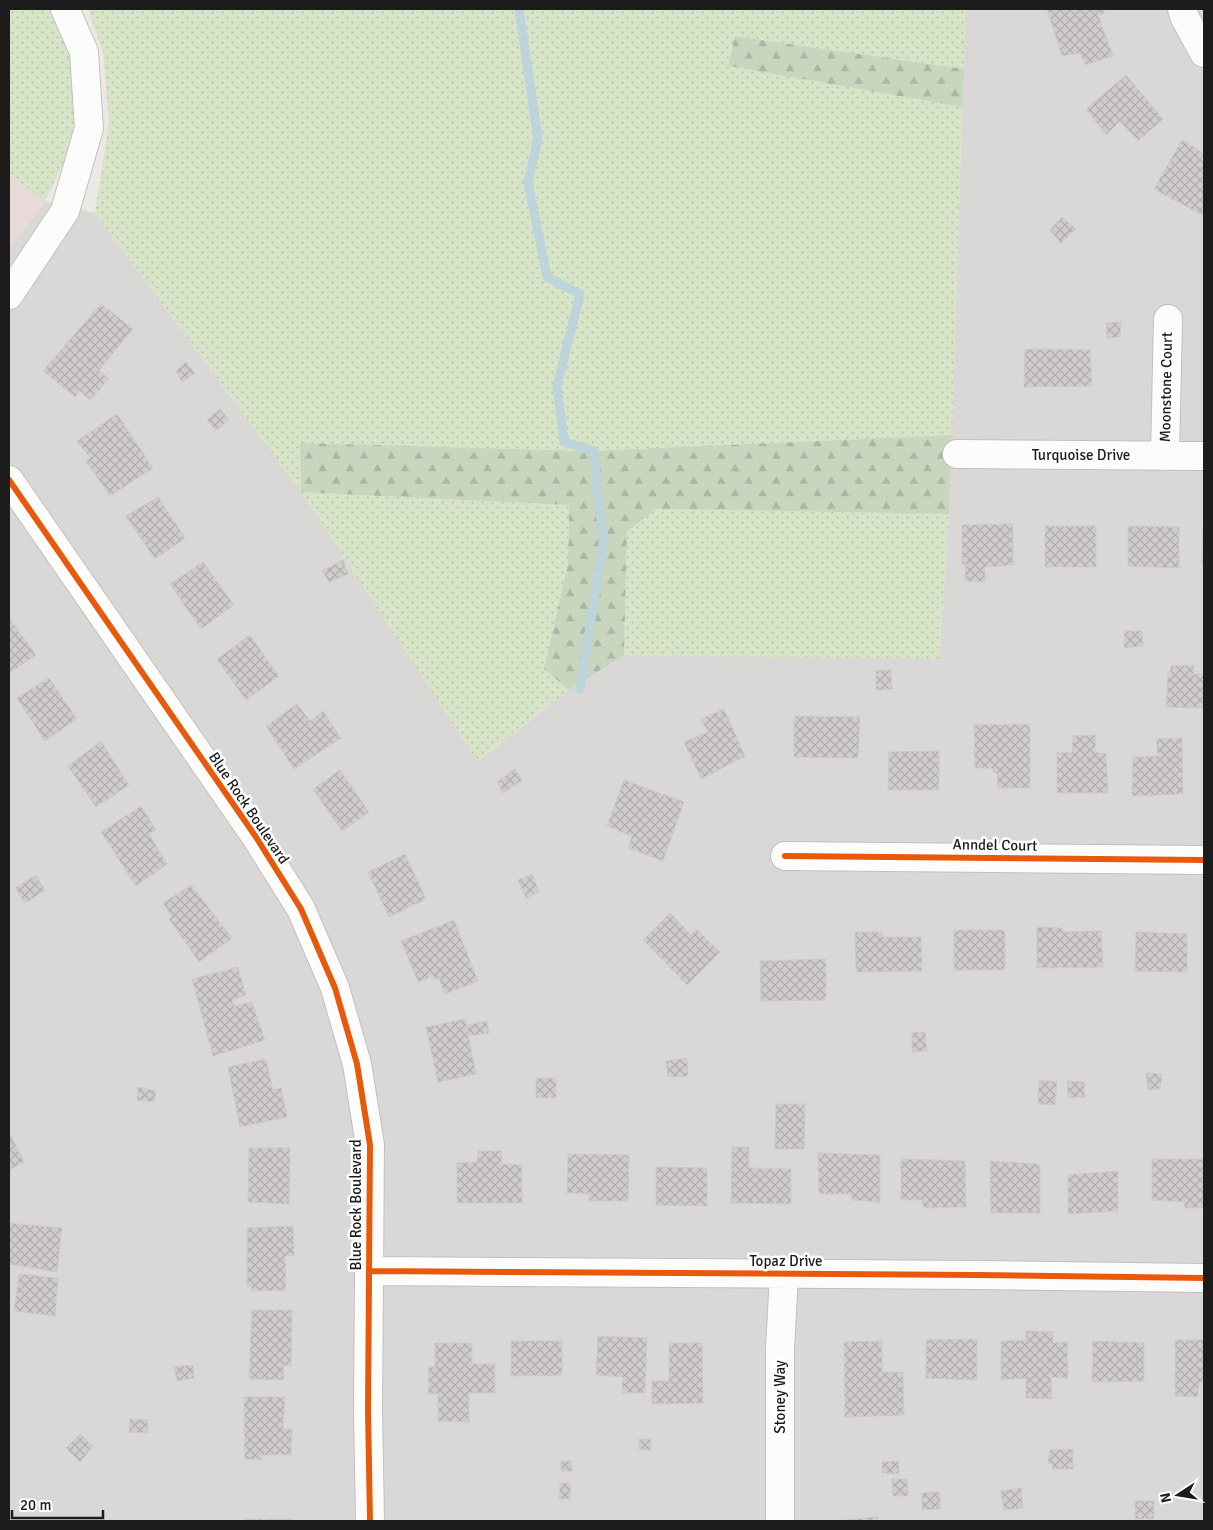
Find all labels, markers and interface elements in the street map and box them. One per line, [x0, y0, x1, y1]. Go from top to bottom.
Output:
street label: Moonstone Court [1156, 332, 1176, 442]
street label: Turquoise Drive [1032, 446, 1130, 464]
street label: Blue Rock Boulevard [205, 749, 293, 867]
street label: Anndel Court [952, 835, 1038, 855]
street label: Blue Rock Boulevard [347, 1139, 365, 1271]
street label: Topaz Drive [749, 1252, 823, 1270]
street label: Stoney Way [771, 1360, 789, 1434]
north arrow [1153, 1470, 1203, 1520]
scale bar [12, 1488, 104, 1520]
text: N [1156, 1491, 1175, 1504]
text: 20 m [20, 1496, 51, 1514]

